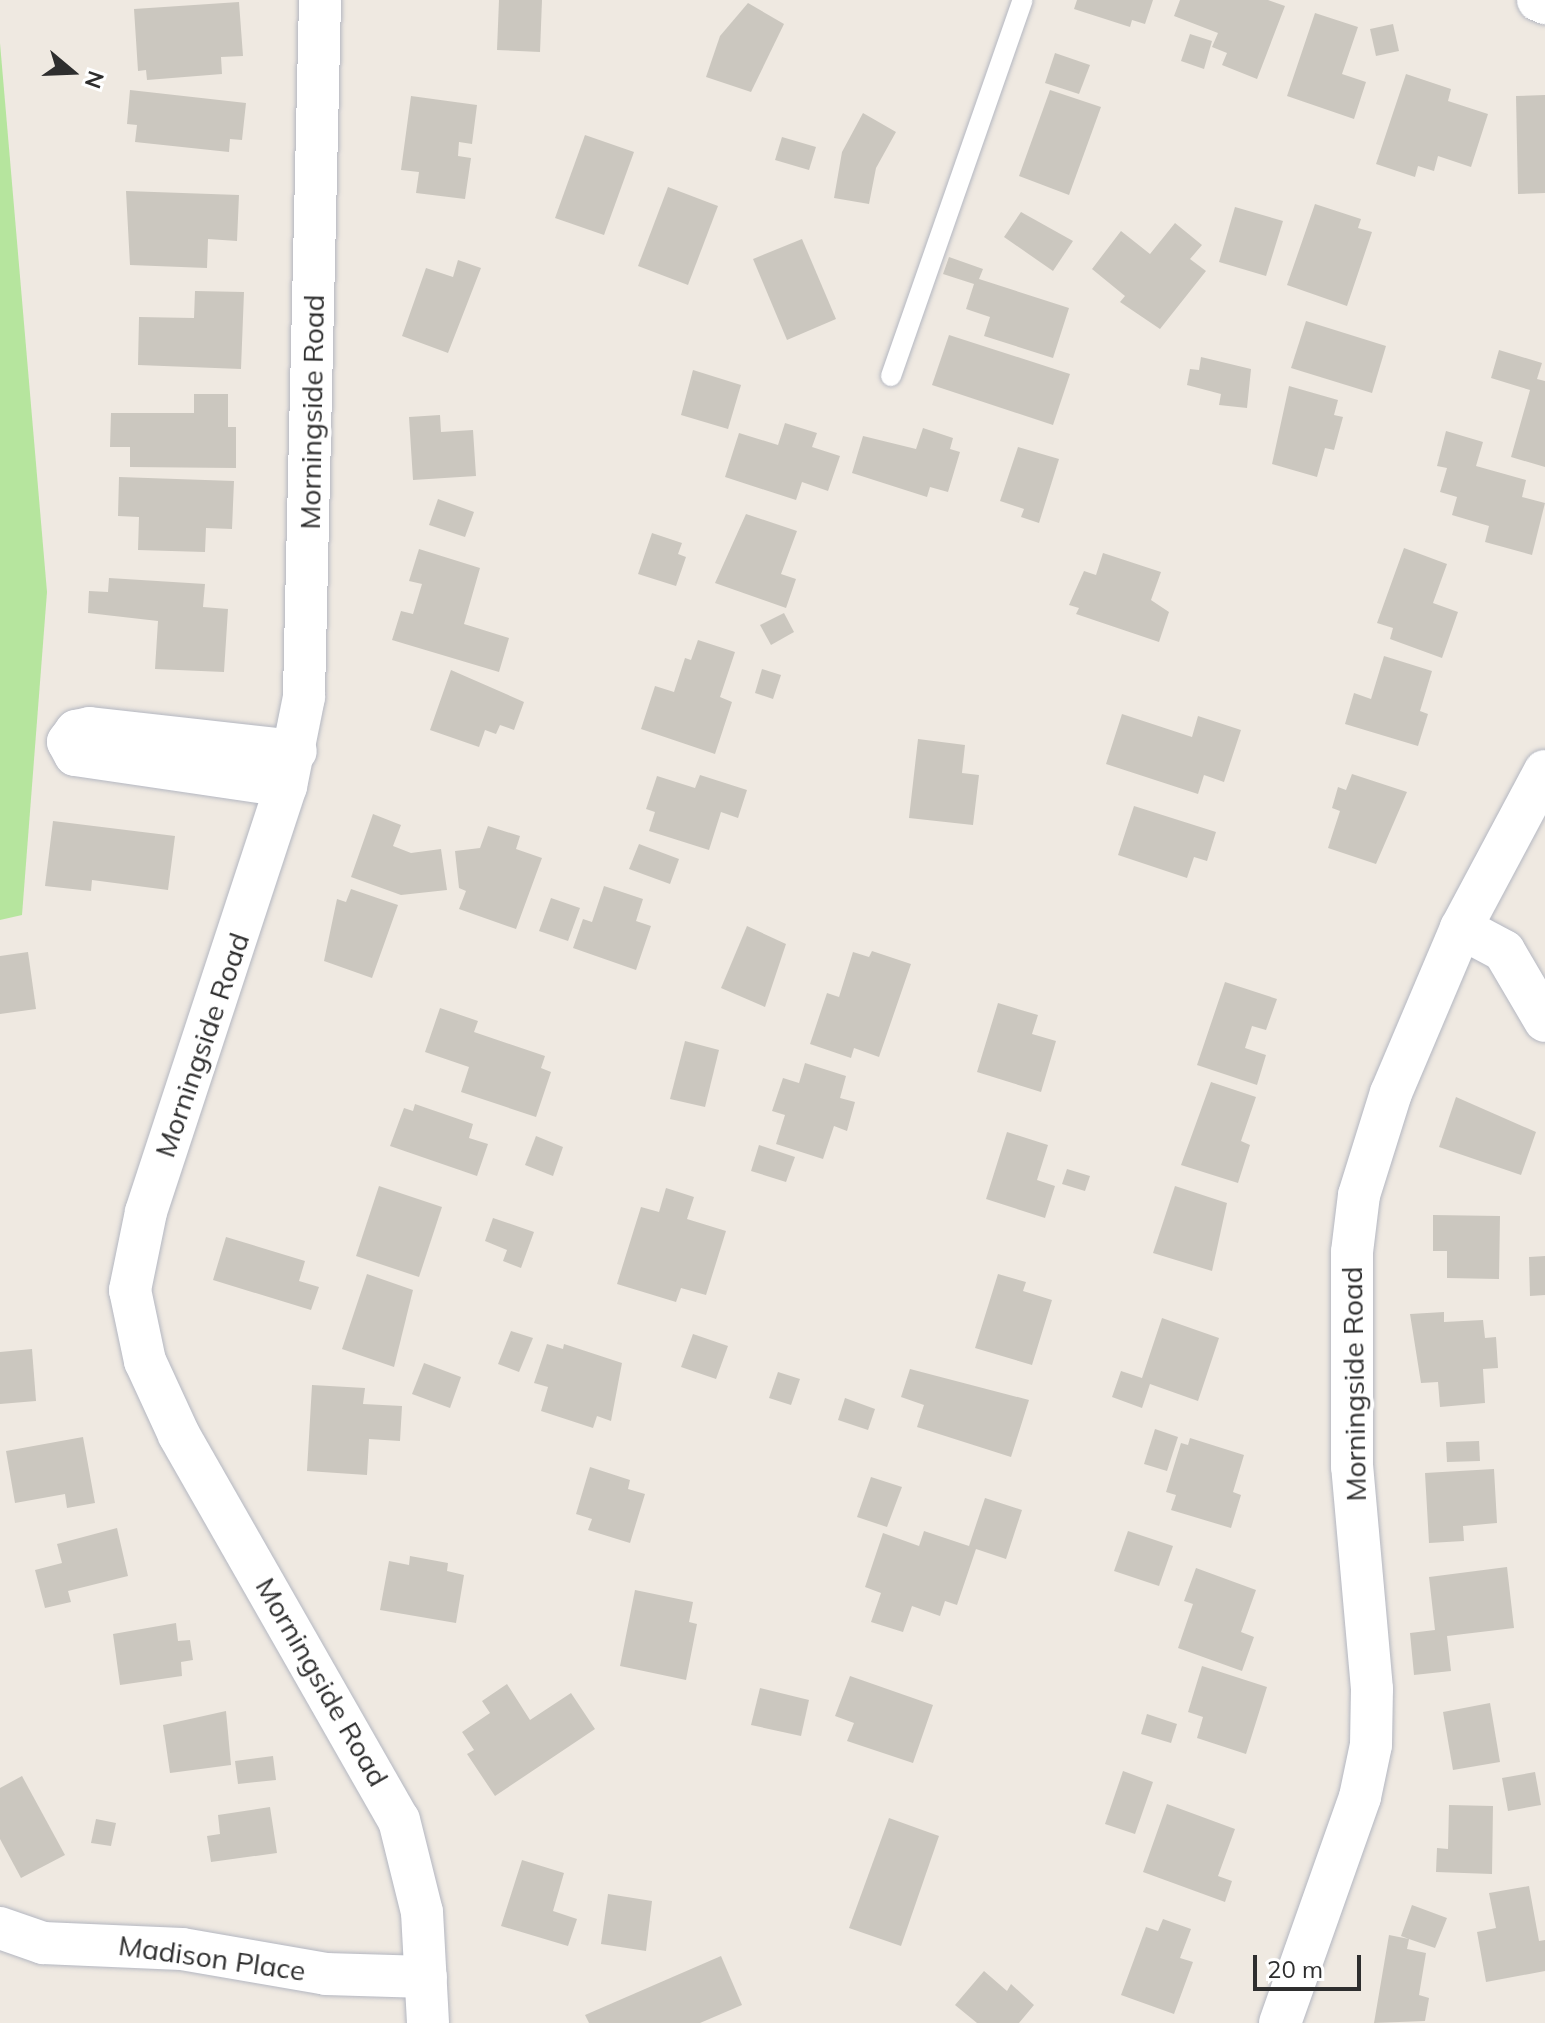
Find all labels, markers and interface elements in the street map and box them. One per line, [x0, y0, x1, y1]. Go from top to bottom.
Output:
north arrow [32, 32, 112, 112]
text: N [79, 67, 111, 92]
street label: Morningside Road [293, 294, 331, 530]
street label: Morningside Road [148, 928, 256, 1162]
street label: Morningside Road [1335, 1266, 1373, 1502]
street label: Morningside Road [249, 1572, 395, 1792]
street label: Madison Place [116, 1928, 308, 1988]
scale bar [1257, 1939, 1365, 1989]
text: 20 m [1267, 1954, 1323, 1984]

